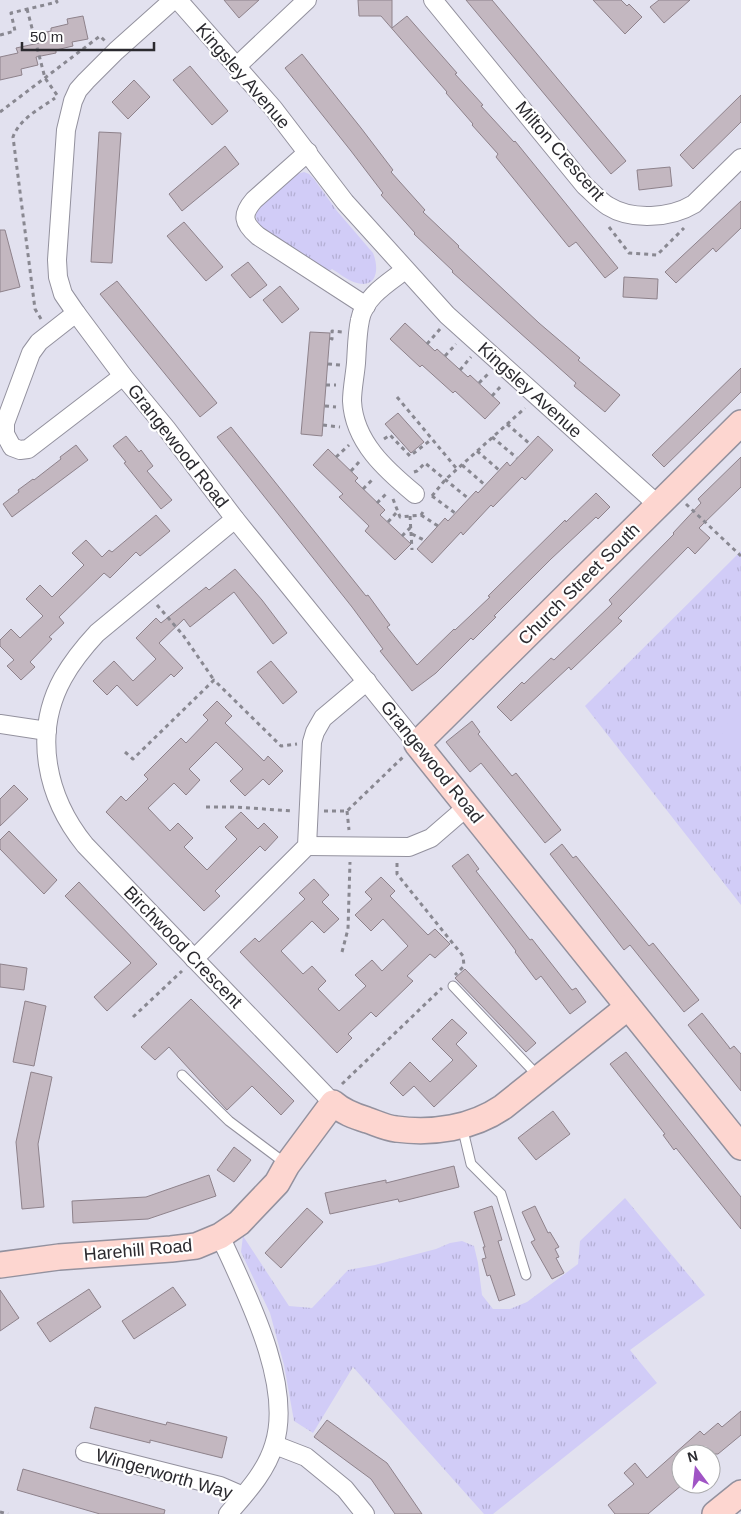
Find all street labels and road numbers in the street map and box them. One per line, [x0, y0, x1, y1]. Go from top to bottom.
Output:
street label: Kingsley Avenue [192, 19, 294, 133]
street label: Milton Crescent [511, 97, 609, 205]
street label: Kingsley Avenue [474, 338, 586, 442]
street label: Grangewood Road [124, 380, 232, 512]
street label: Church Street South [514, 519, 644, 649]
street label: Grangewood Road [377, 697, 487, 827]
street label: Birchwood Crescent [120, 882, 246, 1012]
street label: Harehill Road [83, 1235, 193, 1265]
street label: Wingerworth Way [93, 1445, 235, 1503]

